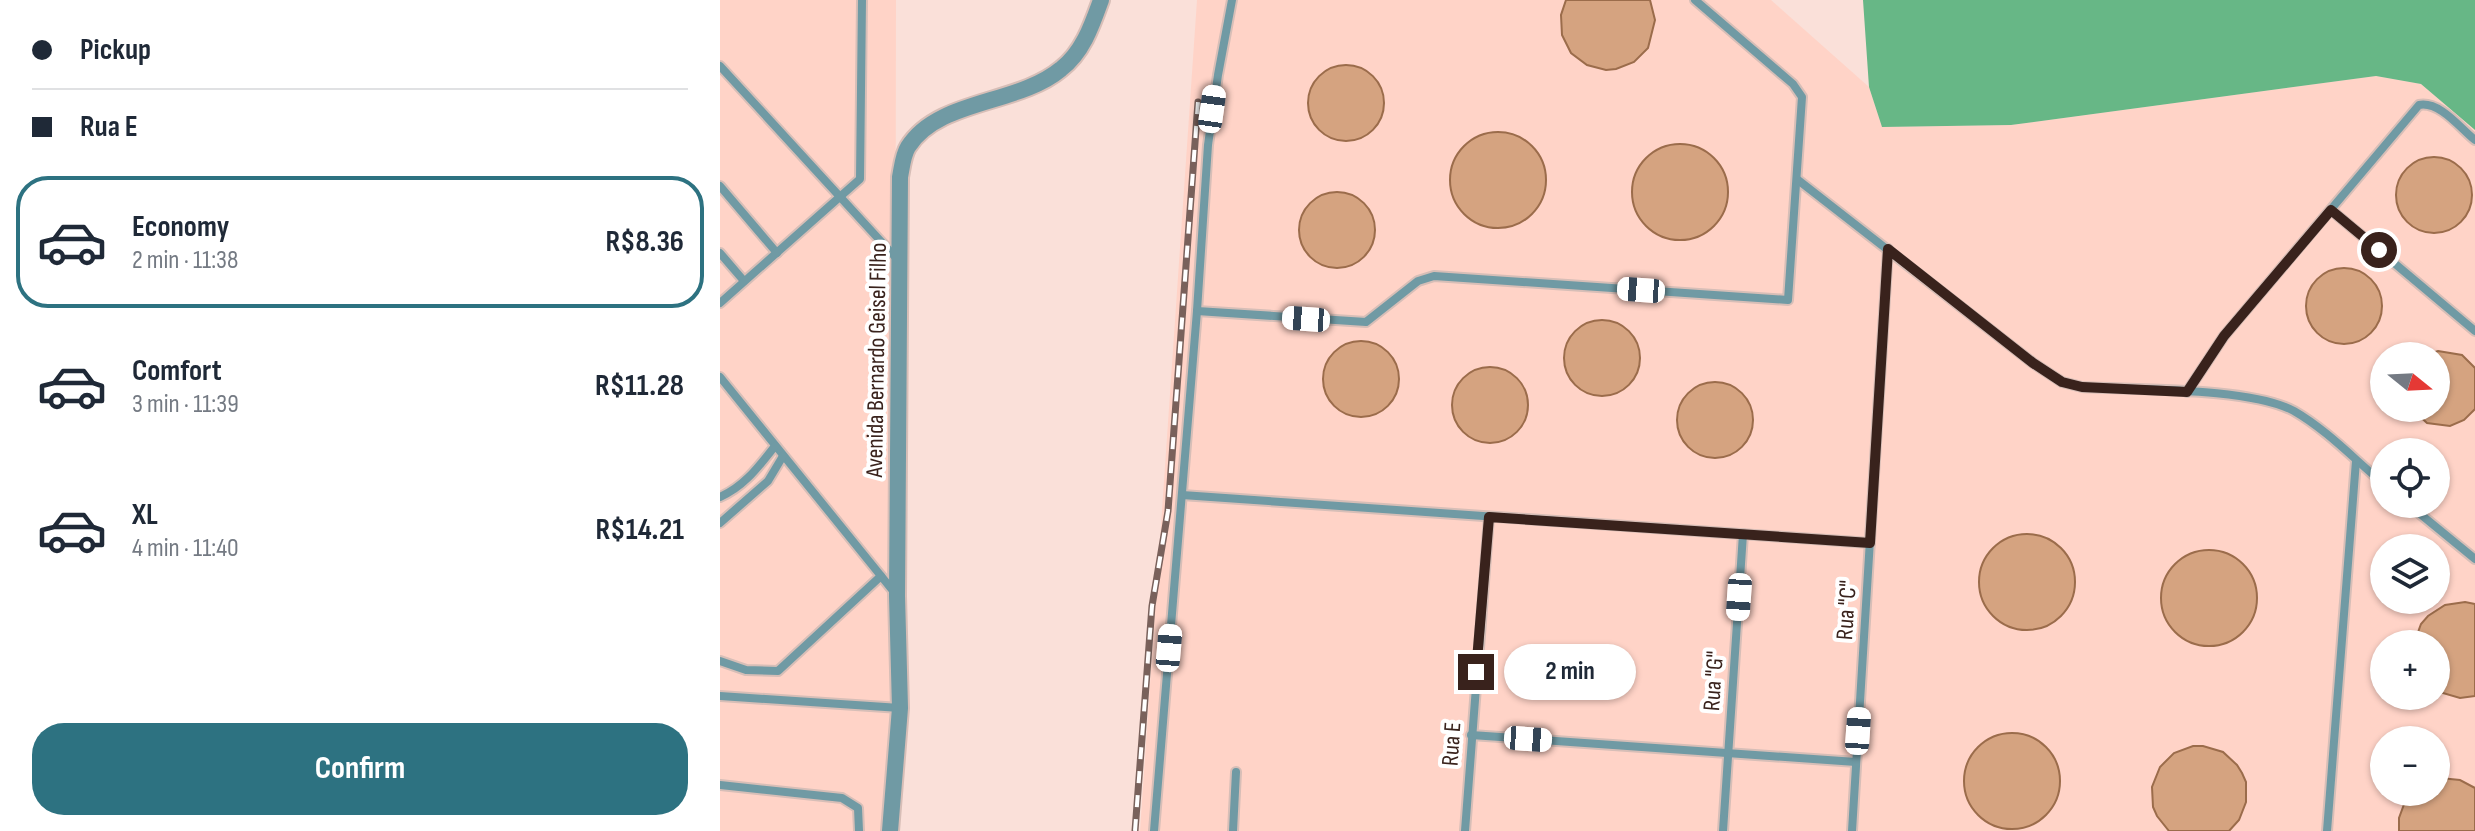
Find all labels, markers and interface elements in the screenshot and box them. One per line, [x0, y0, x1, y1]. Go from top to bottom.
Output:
text: Pickup [80, 32, 151, 68]
car [1197, 84, 1227, 134]
text: Rua E [80, 109, 138, 145]
icon: car [36, 206, 108, 278]
text: Economy [132, 209, 229, 245]
text: R$8.36 [605, 224, 684, 260]
route start [2361, 232, 2397, 268]
street label: Avenida Bernardo Geisel Filho [860, 242, 893, 479]
text: 2 min · 11:38 [132, 245, 238, 276]
car [1616, 276, 1666, 304]
car [1281, 305, 1331, 333]
north arrow [2370, 342, 2450, 422]
map controls [2370, 342, 2450, 806]
icon: car [36, 350, 108, 422]
text: Comfort [132, 353, 222, 389]
text: R$11.28 [595, 368, 684, 404]
text: 3 min · 11:39 [132, 389, 239, 420]
button: locate [2370, 438, 2450, 518]
icon: car [36, 494, 108, 566]
text: XL [132, 497, 158, 533]
text: R$14.21 [596, 512, 684, 548]
text: 4 min · 11:40 [132, 533, 239, 564]
button: layers [2370, 534, 2450, 614]
car [1725, 572, 1753, 622]
street label: Rua "C" [1830, 579, 1863, 641]
car [1155, 623, 1183, 673]
button: + [2370, 630, 2450, 710]
callout: 2 min [1504, 644, 1636, 700]
street label: Rua "G" [1697, 650, 1730, 712]
route end [1458, 654, 1494, 690]
text: 2 min [1545, 656, 1595, 687]
car [1844, 706, 1872, 756]
street label: Rua E [1435, 721, 1468, 767]
button: Confirm [32, 723, 688, 815]
car [1503, 725, 1553, 753]
button: − [2370, 726, 2450, 806]

